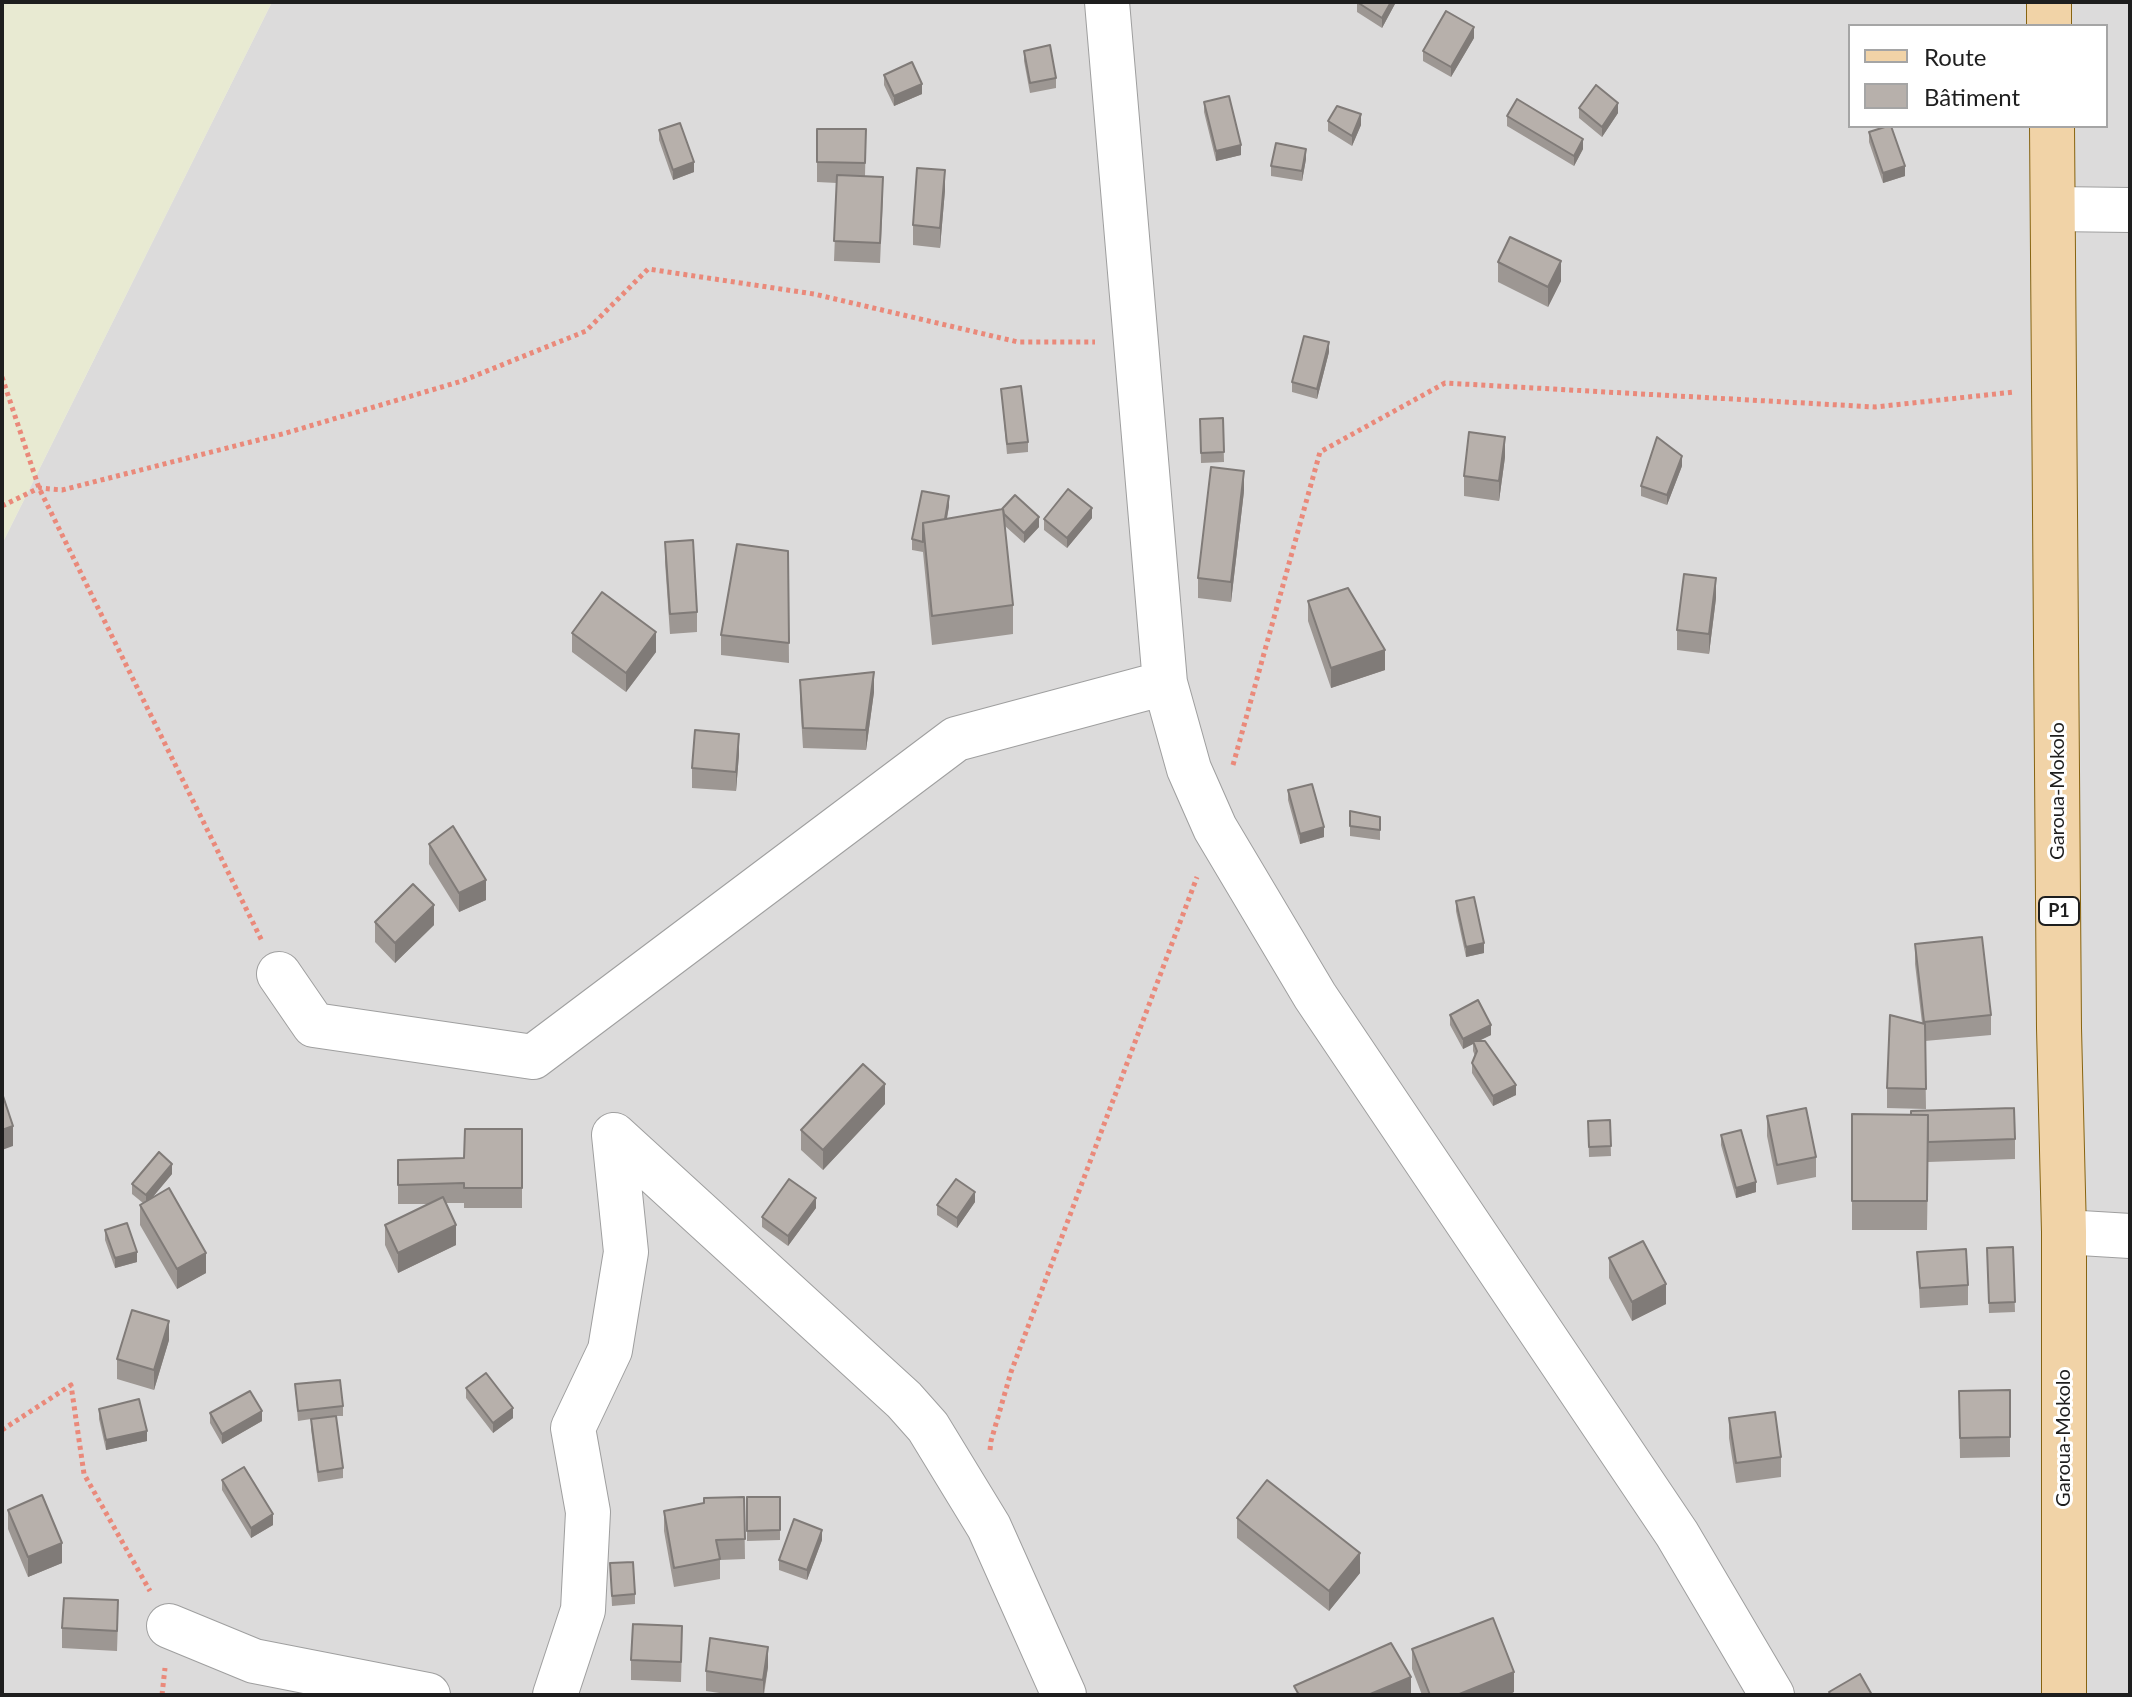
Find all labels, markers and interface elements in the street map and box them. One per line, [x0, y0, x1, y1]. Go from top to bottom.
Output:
legend [1848, 24, 2108, 128]
text: Route [1924, 42, 1986, 71]
text: Bâtiment [1924, 82, 2020, 111]
street label: Garoua-Mokolo [2046, 722, 2070, 860]
road number: P1 [2039, 897, 2079, 925]
street label: Garoua-Mokolo [2052, 1369, 2076, 1507]

